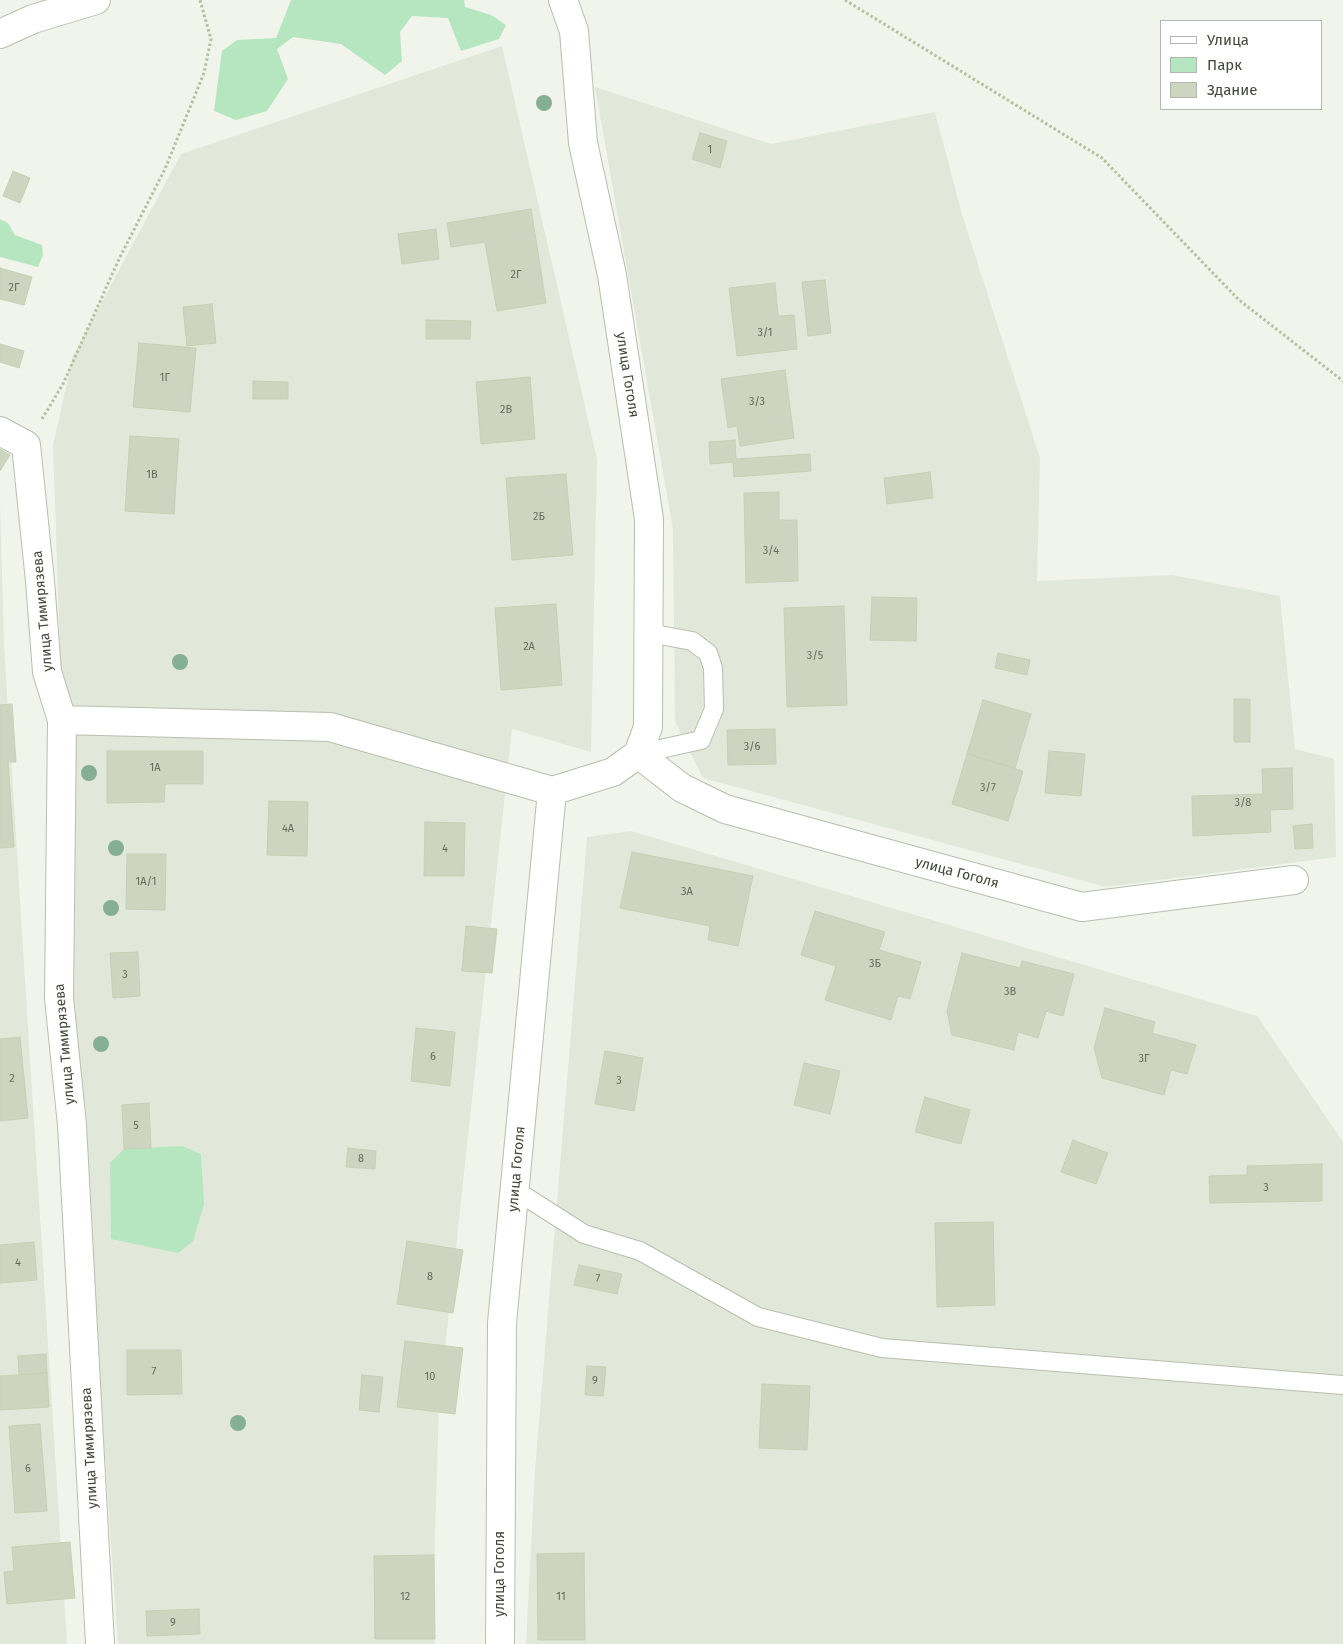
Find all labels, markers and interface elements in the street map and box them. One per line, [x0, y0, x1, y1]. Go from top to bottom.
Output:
legend [1160, 20, 1323, 110]
text: Улица [1207, 31, 1249, 49]
text: Парк [1207, 56, 1242, 74]
text: Здание [1207, 81, 1257, 99]
house number: 1 [708, 143, 712, 157]
house number: 2Г [510, 268, 522, 282]
house number: 2Г [8, 281, 20, 295]
house number: 3/1 [757, 326, 773, 340]
street label: улица Гоголя [612, 331, 642, 419]
house number: 1Г [160, 371, 170, 385]
house number: 3/3 [749, 395, 765, 409]
house number: 2В [500, 403, 512, 417]
house number: 1В [146, 468, 158, 482]
house number: 2Б [533, 510, 545, 524]
house number: 3/4 [763, 544, 779, 558]
street label: улица Тимирязева [29, 550, 57, 672]
house number: 2А [523, 640, 535, 654]
house number: 3/5 [807, 649, 823, 663]
house number: 3/6 [744, 740, 760, 754]
house number: 1А [149, 761, 161, 775]
house number: 3/7 [980, 781, 996, 795]
house number: 3/8 [1235, 796, 1251, 810]
house number: 4А [282, 822, 294, 836]
house number: 4 [442, 842, 448, 856]
street label: улица Гоголя [913, 854, 1001, 892]
house number: 1А/1 [136, 875, 156, 889]
house number: 3А [681, 885, 693, 899]
house number: 3Б [869, 957, 881, 971]
house number: 3 [122, 968, 128, 982]
street label: улица Тимирязева [51, 983, 79, 1105]
house number: 3В [1004, 985, 1016, 999]
house number: 6 [430, 1050, 436, 1064]
house number: 3Г [1138, 1052, 1150, 1066]
house number: 2 [9, 1072, 15, 1086]
house number: 3 [616, 1074, 622, 1088]
house number: 5 [133, 1119, 139, 1133]
street label: улица Гоголя [505, 1125, 529, 1213]
house number: 8 [358, 1152, 364, 1166]
house number: 3 [1263, 1181, 1269, 1195]
house number: 4 [15, 1256, 21, 1270]
house number: 8 [427, 1270, 433, 1284]
house number: 7 [596, 1272, 600, 1286]
house number: 7 [152, 1365, 156, 1379]
house number: 10 [425, 1370, 435, 1384]
house number: 9 [592, 1374, 598, 1388]
street label: улица Тимирязева [78, 1387, 102, 1509]
house number: 6 [25, 1462, 31, 1476]
street label: улица Гоголя [492, 1531, 508, 1617]
house number: 12 [400, 1590, 410, 1604]
house number: 11 [556, 1590, 566, 1604]
house number: 9 [170, 1616, 176, 1630]

